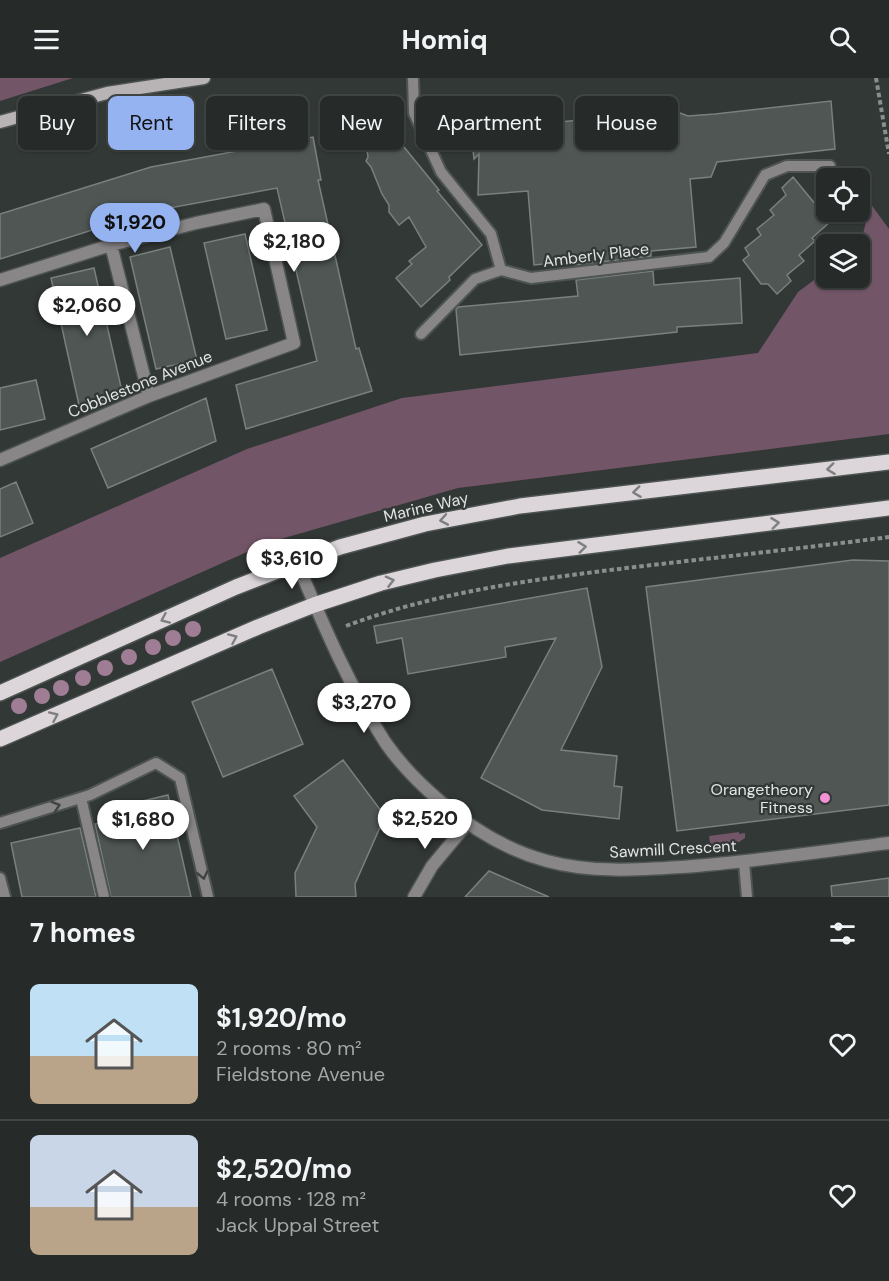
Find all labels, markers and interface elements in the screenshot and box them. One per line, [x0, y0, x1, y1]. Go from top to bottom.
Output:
text: Homiq [401, 22, 488, 57]
icon: menu [30, 23, 63, 56]
icon: search [826, 23, 859, 56]
chip: Buy [18, 96, 96, 150]
chip: Rent [108, 96, 194, 150]
chip: Filters [206, 96, 308, 150]
chip: New [320, 96, 404, 150]
chip: Apartment [416, 96, 563, 150]
chip: House [575, 96, 678, 150]
map controls [816, 168, 870, 288]
button: locate [816, 168, 870, 222]
pin: $1,920 [86, 203, 184, 254]
text: $1,920 [104, 209, 166, 235]
pin: $2,180 [245, 222, 343, 273]
text: $2,180 [263, 228, 325, 254]
button: layers [816, 234, 870, 288]
street label: Amberly Place [542, 238, 650, 272]
pin: $2,060 [38, 286, 136, 337]
text: $2,060 [52, 292, 122, 318]
street label: Cobblestone Avenue [65, 345, 215, 423]
one-way arrow [826, 462, 835, 474]
one-way arrow [633, 485, 642, 498]
street label: Marine Way [381, 487, 471, 527]
one-way arrow [440, 513, 450, 526]
one-way arrow [771, 517, 780, 529]
pin: $3,610 [243, 539, 341, 590]
one-way arrow [577, 541, 586, 553]
text: $3,610 [260, 545, 324, 571]
one-way arrow [385, 575, 395, 588]
one-way arrow [161, 612, 172, 624]
one-way arrow [226, 633, 237, 645]
pin: $3,270 [315, 683, 413, 734]
text: $3,270 [331, 689, 397, 715]
one-way arrow [47, 711, 58, 723]
place label: Orangetheory Fitness [711, 779, 813, 818]
marker: Orangetheory Fitness [818, 791, 832, 805]
pin: $2,520 [376, 799, 474, 850]
one-way arrow [50, 800, 61, 813]
pin: $1,680 [94, 800, 192, 851]
text: $2,520 [392, 805, 458, 831]
text: $1,680 [111, 806, 175, 832]
street label: Sawmill Crescent [609, 835, 737, 863]
one-way arrow [195, 869, 208, 879]
text: 7 homes [30, 916, 136, 950]
icon: filters [826, 917, 859, 950]
text: $1,920/mo [216, 1001, 347, 1035]
icon: home [78, 1008, 150, 1080]
icon: heart [826, 1028, 859, 1061]
text: 2 rooms · 80 m² [216, 1035, 362, 1061]
text: Fieldstone Avenue [216, 1061, 385, 1087]
text: $2,520/mo [216, 1152, 352, 1186]
icon: home [78, 1159, 150, 1231]
icon: heart [826, 1179, 859, 1212]
text: 4 rooms · 128 m² [216, 1186, 366, 1212]
text: Jack Uppal Street [216, 1212, 379, 1238]

